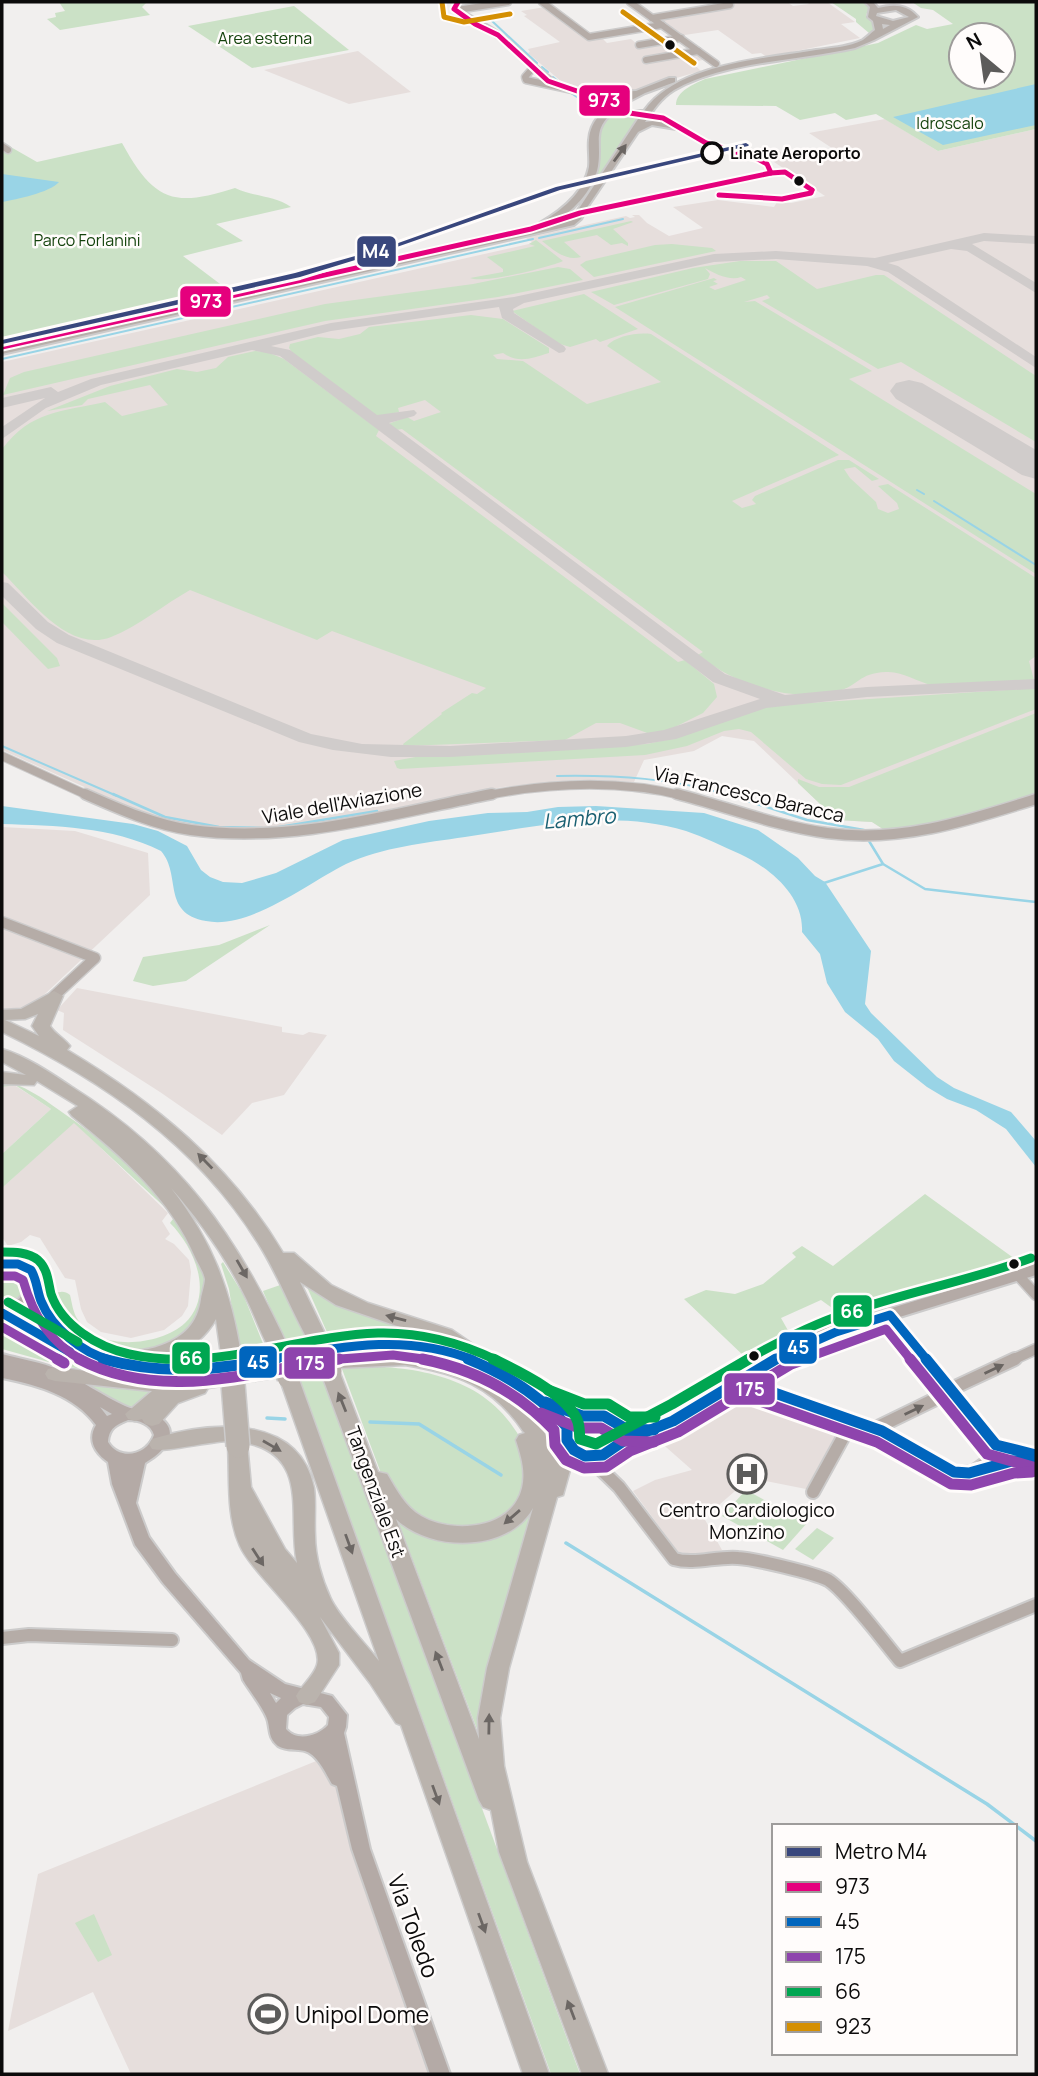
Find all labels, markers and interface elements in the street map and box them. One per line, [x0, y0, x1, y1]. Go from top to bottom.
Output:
north arrow [947, 21, 1017, 91]
text: N [961, 26, 986, 56]
park label: Area esterna [218, 27, 312, 49]
unlabelled marker [663, 38, 677, 52]
line badge: 973 [578, 84, 631, 117]
text: 973 [588, 87, 620, 113]
park label: Idroscalo [916, 112, 984, 134]
marker: Linate Aeroporto [701, 142, 723, 164]
place label: Linate Aeroporto [730, 142, 861, 164]
one-way arrow [613, 144, 627, 162]
unlabelled marker [792, 174, 806, 188]
park label: Parco Forlanini [33, 229, 141, 251]
line badge: M4 [356, 235, 397, 268]
text: M4 [362, 238, 390, 264]
line badge: 973 [179, 285, 232, 318]
text: 973 [190, 288, 222, 314]
street label: Via Francesco Baracca [651, 759, 847, 829]
street label: Viale dell'Aviazione [260, 776, 424, 830]
water label: Lambro [542, 801, 618, 835]
one-way arrow [197, 1153, 213, 1170]
unlabelled marker [1007, 1257, 1021, 1271]
one-way arrow [236, 1259, 248, 1279]
line badge: 66 [832, 1294, 873, 1328]
text: 66 [840, 1298, 864, 1324]
one-way arrow [385, 1312, 407, 1323]
line badge: 45 [778, 1331, 818, 1365]
text: 45 [787, 1334, 809, 1360]
line badge: 66 [171, 1341, 211, 1375]
text: 66 [179, 1345, 203, 1371]
line badge: 45 [238, 1345, 278, 1379]
line badge: 175 [283, 1346, 336, 1380]
text: 45 [247, 1349, 269, 1375]
unlabelled marker [747, 1349, 761, 1363]
text: 175 [295, 1350, 325, 1376]
one-way arrow [984, 1364, 1004, 1375]
line badge: 175 [723, 1372, 776, 1406]
text: 175 [735, 1376, 765, 1402]
one-way arrow [337, 1391, 348, 1412]
one-way arrow [904, 1404, 924, 1415]
street label: Tangenziale Est [340, 1423, 412, 1561]
one-way arrow [263, 1440, 282, 1452]
hospital icon: Centro Cardiologico Monzino [726, 1453, 768, 1495]
place label: Centro Cardiologico Monzino [659, 1497, 835, 1545]
one-way arrow [504, 1509, 521, 1524]
one-way arrow [344, 1533, 355, 1554]
one-way arrow [251, 1548, 264, 1567]
one-way arrow [434, 1650, 445, 1671]
one-way arrow [484, 1712, 495, 1734]
one-way arrow [431, 1785, 442, 1806]
legend [772, 1824, 1017, 2055]
text: Metro M4 [835, 1837, 927, 1865]
street label: Via Toledo [381, 1870, 447, 1982]
text: 973 [835, 1872, 870, 1900]
text: 45 [835, 1907, 860, 1935]
one-way arrow [477, 1912, 488, 1933]
text: 175 [835, 1942, 866, 1970]
text: 66 [835, 1977, 861, 2005]
sports icon: Unipol Dome [247, 1993, 289, 2035]
place label: Unipol Dome [295, 1998, 429, 2030]
one-way arrow [565, 2000, 576, 2021]
text: 923 [835, 2012, 872, 2040]

